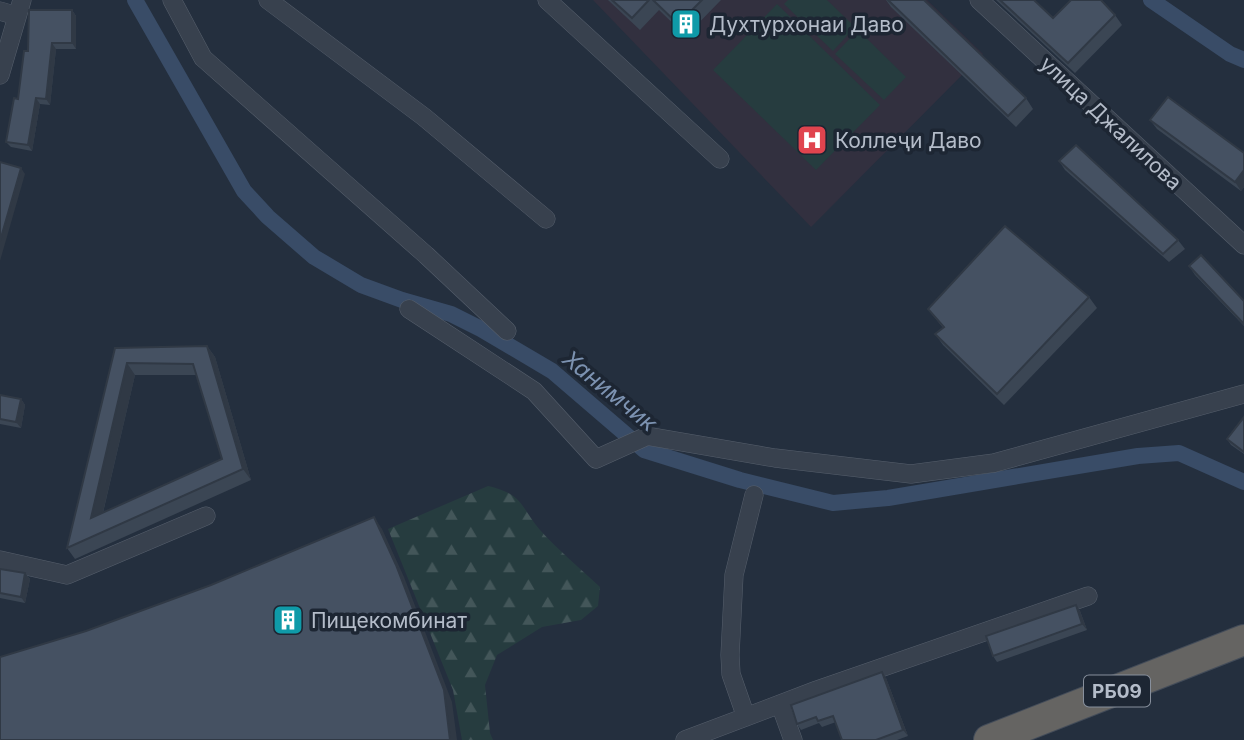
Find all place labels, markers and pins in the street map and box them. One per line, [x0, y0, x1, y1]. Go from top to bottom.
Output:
building icon: Духтурхонаи Даво [669, 7, 703, 41]
place label: Духтурхонаи Даво [709, 12, 904, 37]
hospital icon: Коллеҷи Даво [795, 123, 829, 157]
place label: Коллеҷи Даво [835, 128, 982, 153]
building icon: Пищекомбинат [271, 603, 305, 637]
place label: Пищекомбинат [311, 608, 467, 633]

